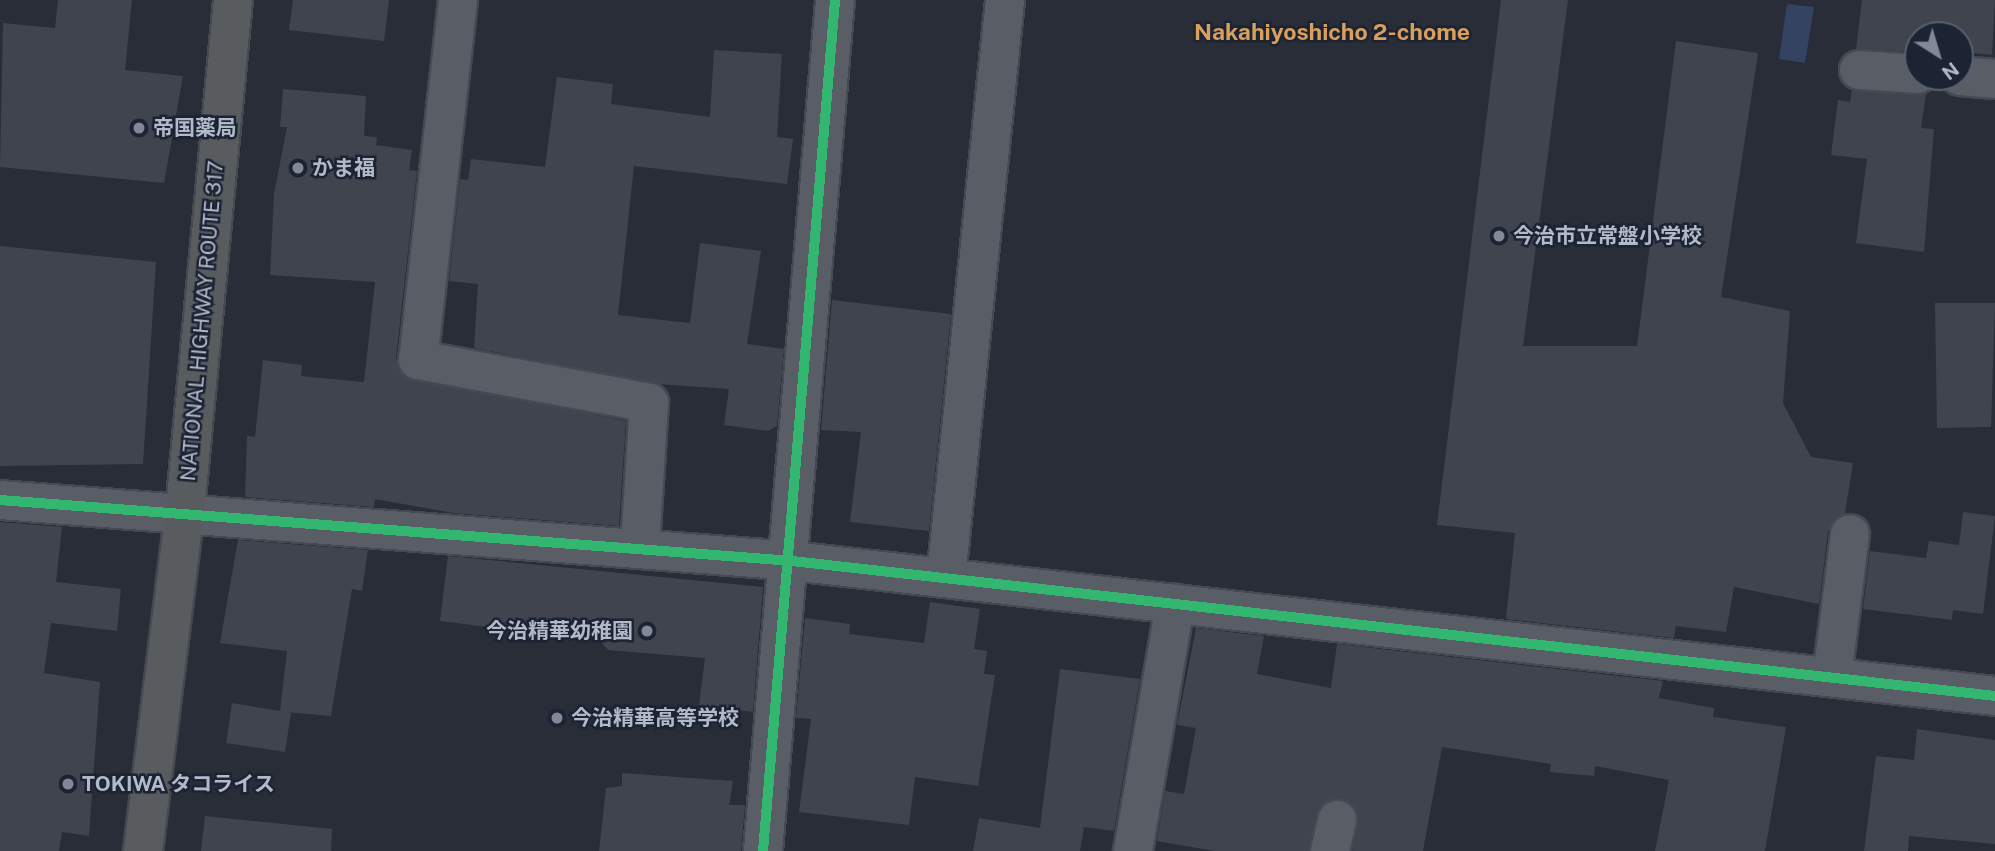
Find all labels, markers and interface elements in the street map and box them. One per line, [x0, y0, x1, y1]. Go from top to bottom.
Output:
district label: Nakahiyoshicho 2-chome [1194, 18, 1470, 46]
north arrow [1904, 21, 1974, 91]
text: N [1938, 58, 1963, 84]
place label: 帝国薬局 [153, 115, 237, 141]
marker: 帝国薬局 [131, 120, 147, 136]
place label: かま福 [312, 155, 375, 181]
street label: NATIONAL HIGHWAY ROUTE 317 [175, 160, 229, 482]
marker: かま福 [290, 160, 306, 176]
place label: 今治市立常盤小学校 [1513, 223, 1702, 249]
marker: 今治市立常盤小学校 [1491, 228, 1507, 244]
place label: 今治精華幼稚園 [486, 618, 633, 644]
marker: 今治精華幼稚園 [639, 623, 655, 639]
place label: 今治精華高等学校 [571, 705, 739, 731]
marker: 今治精華高等学校 [549, 710, 565, 726]
place label: TOKIWA タコライス [82, 771, 275, 797]
marker: TOKIWA タコライス [60, 776, 76, 792]

